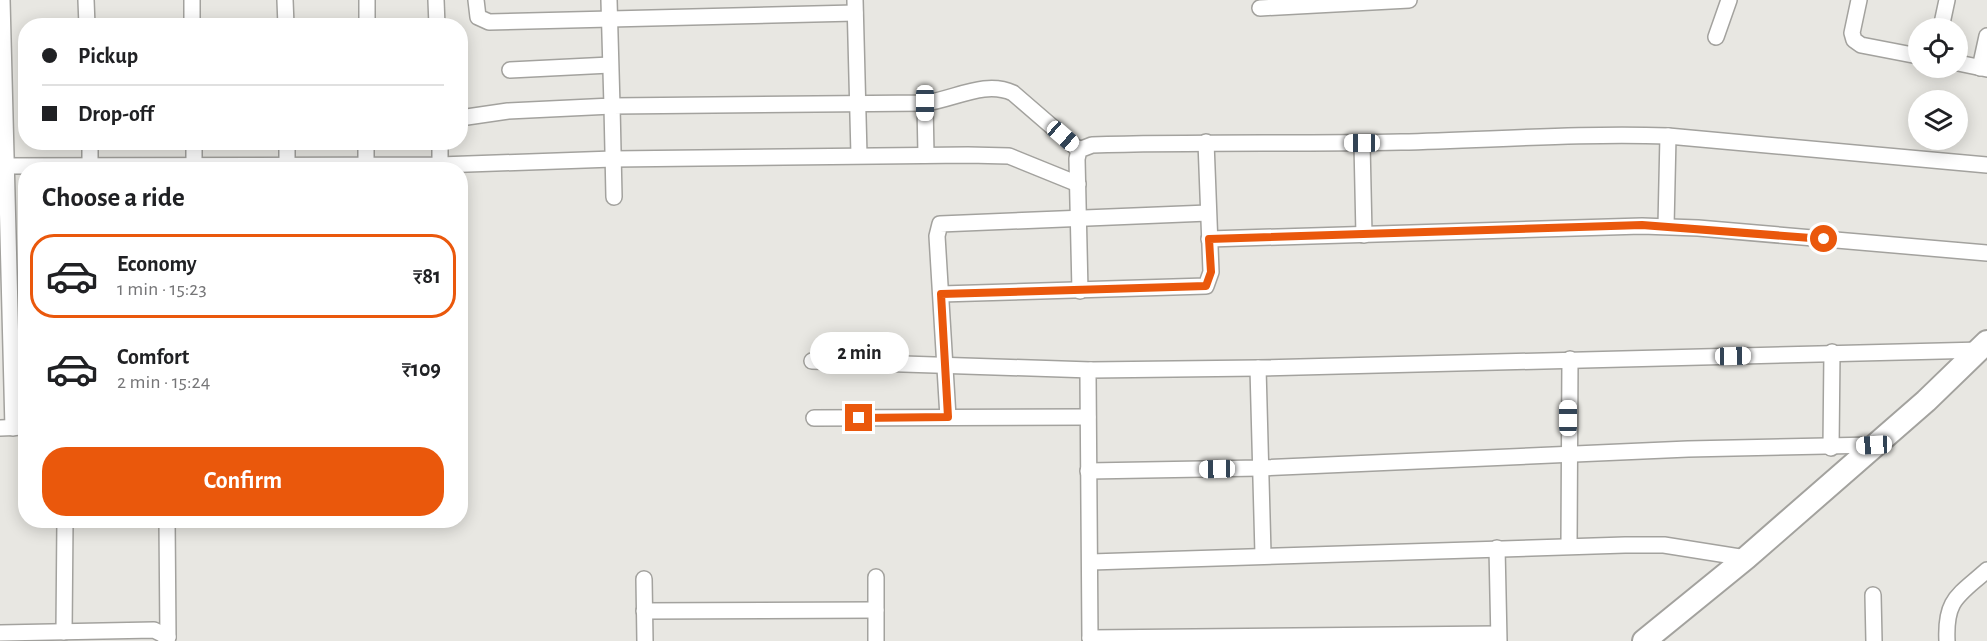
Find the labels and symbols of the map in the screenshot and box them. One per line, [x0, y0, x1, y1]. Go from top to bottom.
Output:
car [916, 85, 934, 121]
car [1044, 117, 1082, 155]
car [1344, 134, 1380, 152]
route start [1810, 225, 1837, 252]
callout: 2 min [810, 331, 908, 373]
car [1715, 347, 1751, 365]
car [1559, 400, 1577, 436]
route end [845, 404, 872, 431]
car [1856, 435, 1892, 455]
car [1199, 460, 1235, 478]

